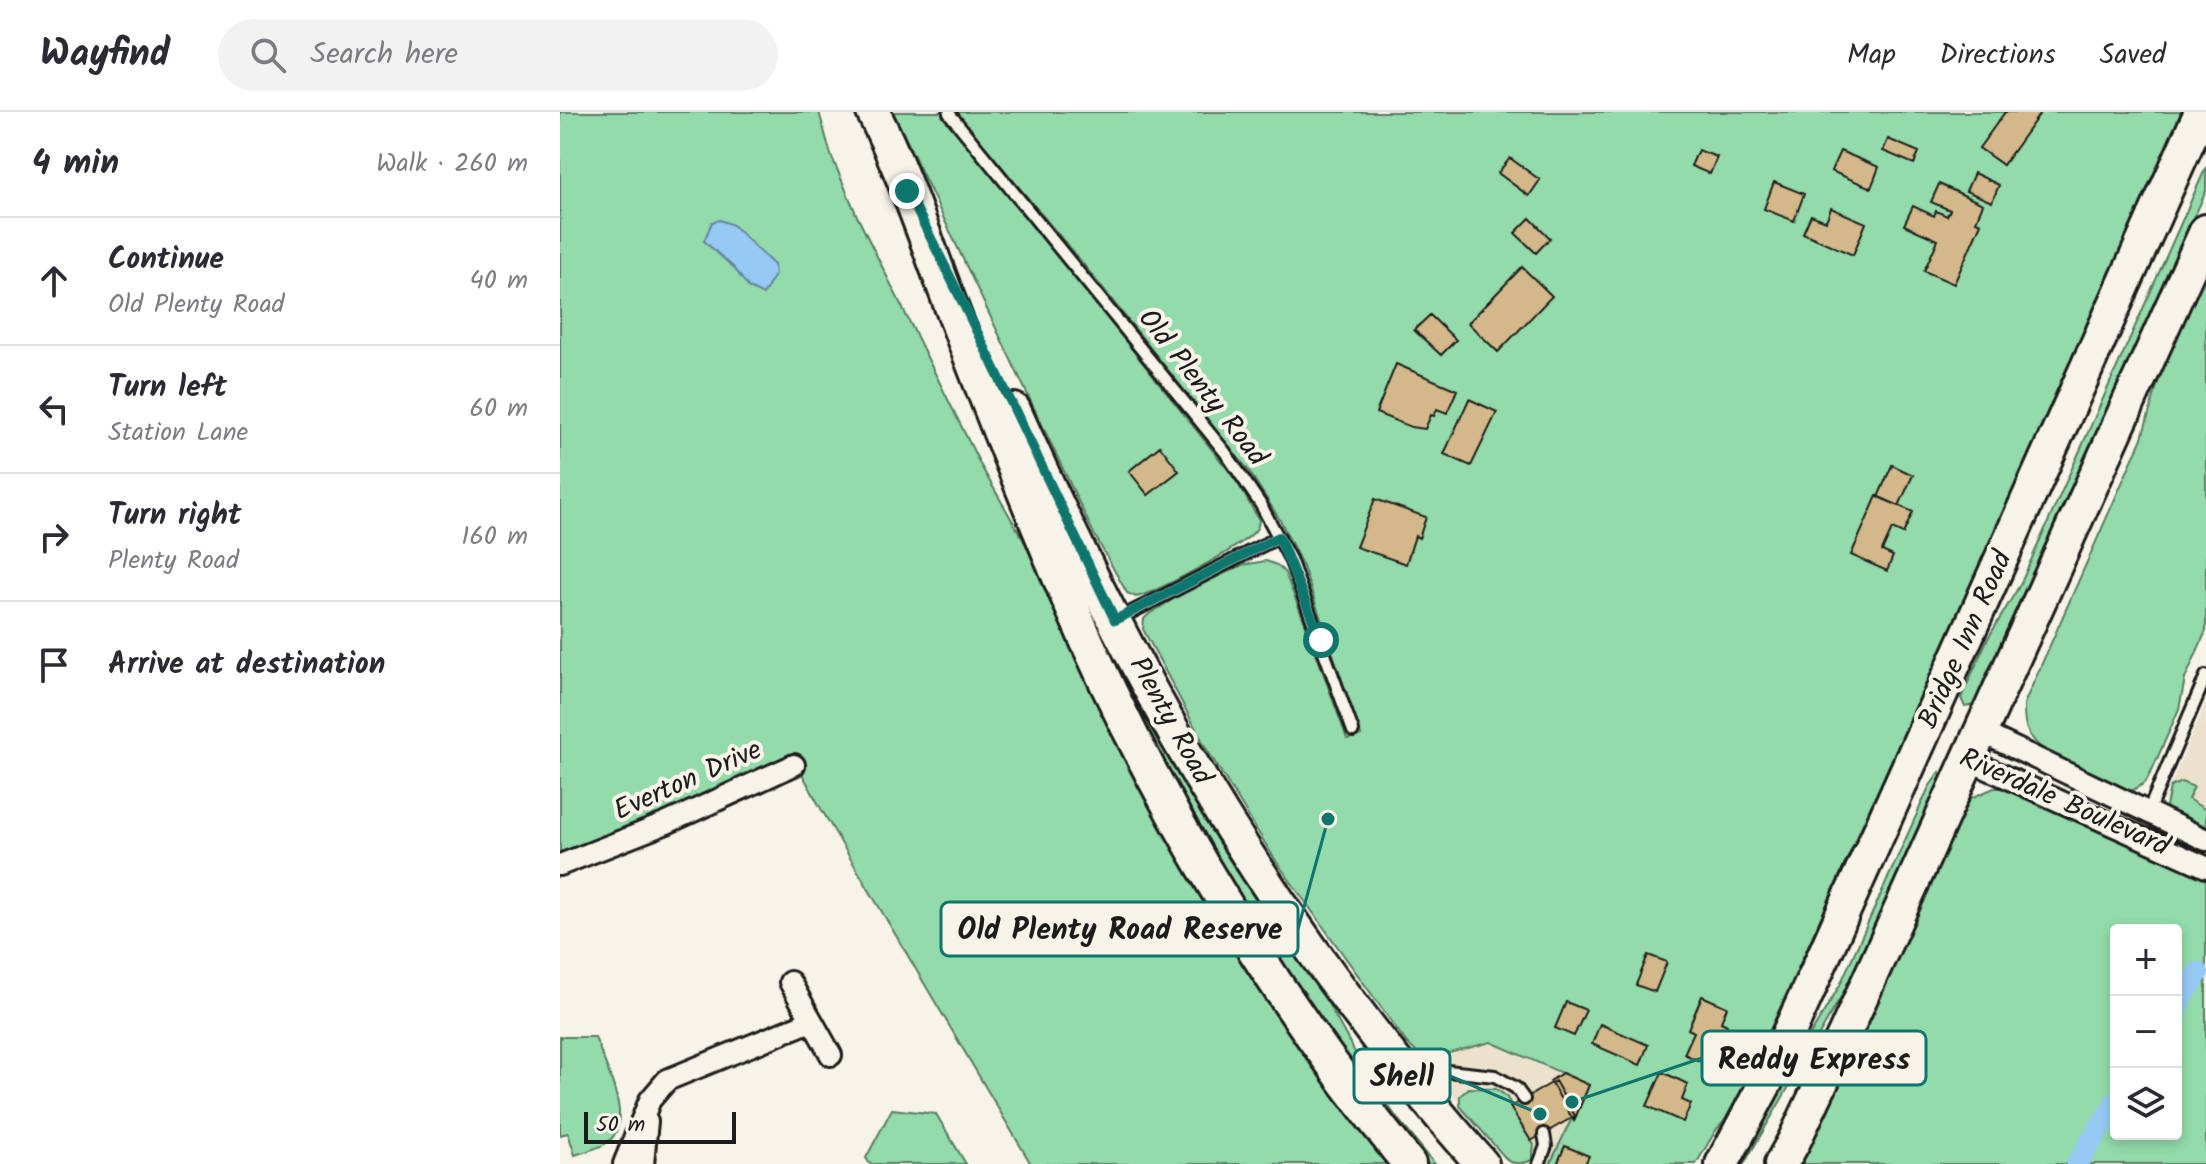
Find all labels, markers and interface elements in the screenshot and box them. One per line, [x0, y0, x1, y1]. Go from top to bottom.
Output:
search box [218, 19, 778, 91]
text: Wayfind [40, 25, 170, 85]
text: Search here [310, 31, 458, 79]
icon: search [246, 33, 290, 77]
text: Map [1847, 33, 1896, 78]
text: Directions [1940, 33, 2056, 78]
text: Saved [2100, 33, 2166, 78]
text: 4 min [32, 137, 119, 191]
text: Walk · 260 m [376, 143, 528, 185]
route end [889, 173, 925, 209]
text: Continue [108, 236, 224, 284]
icon: ahead [32, 259, 76, 303]
text: 40 m [470, 260, 528, 302]
text: Old Plenty Road [108, 284, 285, 326]
street label: Old Plenty Road [1126, 299, 1279, 478]
text: Turn left [108, 364, 227, 412]
icon: left [32, 387, 76, 431]
text: 60 m [469, 388, 528, 430]
text: Station Lane [108, 412, 248, 454]
text: Turn right [108, 492, 241, 540]
icon: right [32, 515, 76, 559]
text: 160 m [461, 516, 528, 558]
text: Plenty Road [108, 540, 239, 582]
street label: Bridge Inn Road [1907, 543, 2026, 736]
route start [1303, 622, 1339, 658]
text: Arrive at destination [108, 641, 385, 689]
icon: arrive [32, 643, 76, 687]
street label: Plenty Road [1116, 648, 1224, 794]
street label: Everton Drive [607, 728, 770, 834]
street label: Riverdale Boulevard [1952, 736, 2177, 870]
callout: Old Plenty Road Reserve [941, 902, 1298, 956]
text: Old Plenty Road Reserve [958, 907, 1283, 955]
map controls [2110, 924, 2182, 1140]
button: + [2110, 924, 2182, 996]
button: − [2110, 996, 2182, 1068]
callout: Reddy Express [1702, 1031, 1926, 1085]
text: Reddy Express [1718, 1037, 1910, 1085]
callout: Shell [1354, 1049, 1450, 1103]
text: Shell [1370, 1054, 1434, 1102]
button: layers [2110, 1068, 2182, 1140]
scale bar [584, 1108, 736, 1144]
text: 50 m [596, 1108, 645, 1143]

